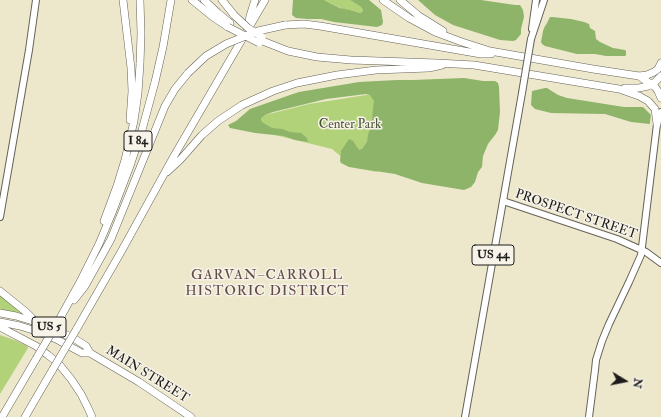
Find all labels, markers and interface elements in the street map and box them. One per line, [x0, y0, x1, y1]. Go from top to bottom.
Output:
park label: Center Park [319, 117, 381, 133]
road number: I 84 [124, 131, 152, 151]
street label: PROSPECT STREET [513, 187, 639, 243]
road number: US 44 [472, 245, 514, 265]
district label: GARVAN–CARROLL HISTORIC DISTRICT [185, 268, 349, 300]
road number: US 5 [32, 317, 66, 337]
street label: MAIN STREET [103, 343, 191, 407]
north arrow [605, 361, 645, 401]
text: N [630, 377, 645, 389]

